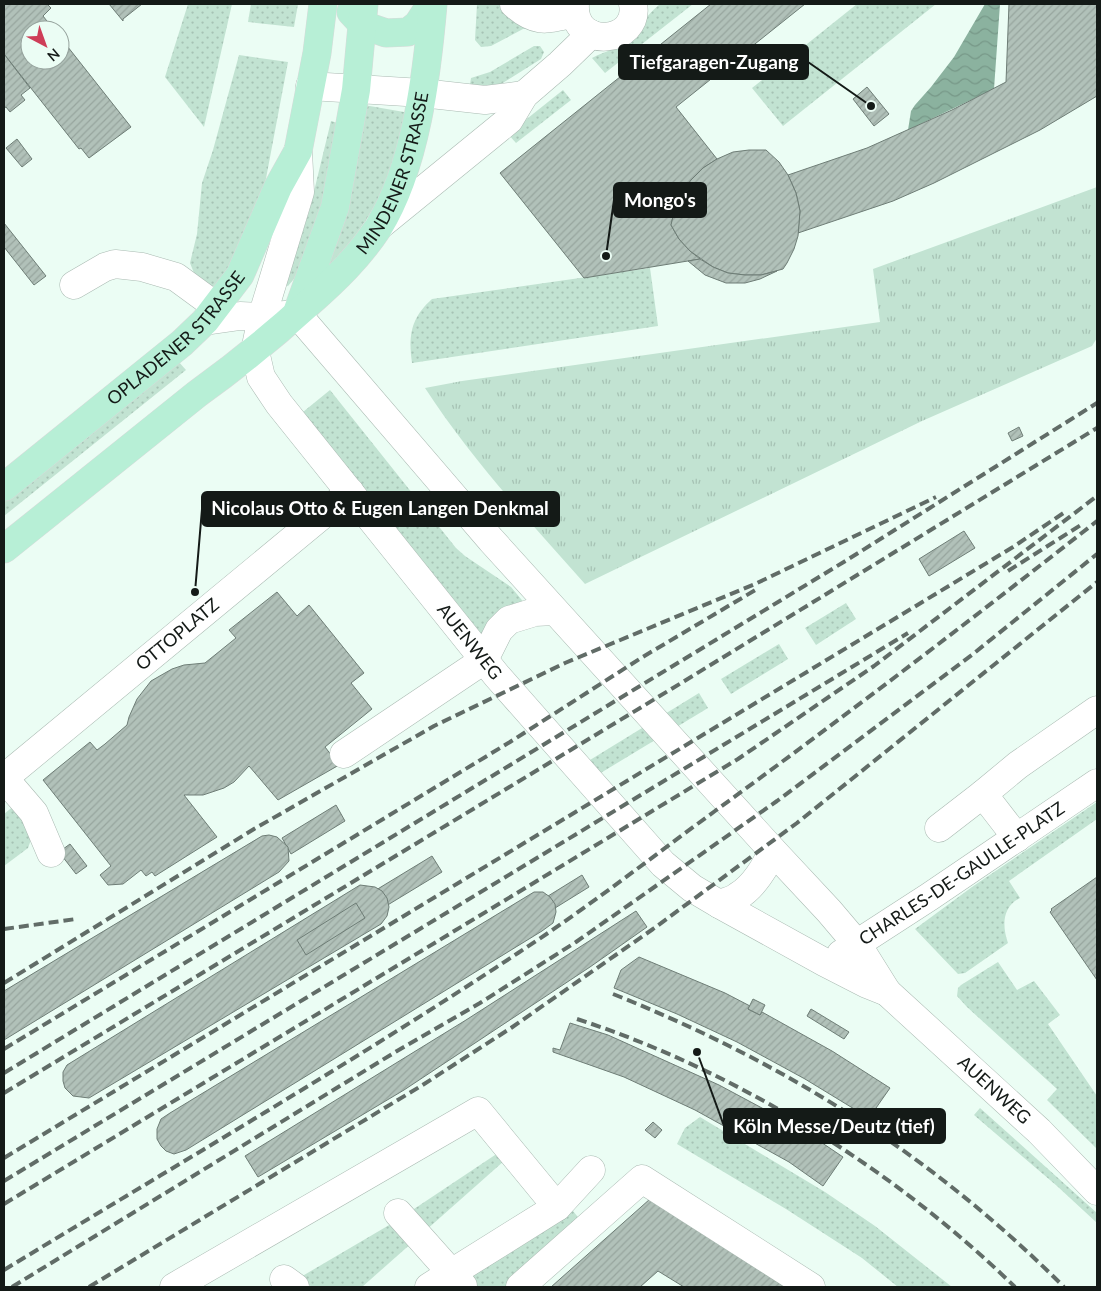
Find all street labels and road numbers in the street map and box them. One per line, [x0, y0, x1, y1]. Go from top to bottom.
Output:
street label: MINDENER STRASSE [351, 90, 432, 258]
street label: OPLADENER STRASSE [102, 266, 249, 409]
street label: OTTOPLATZ [131, 593, 223, 675]
street label: AUENWEG [433, 598, 507, 683]
street label: CHARLES-DE-GAULLE-PLATZ [854, 796, 1068, 949]
street label: AUENWEG [954, 1050, 1036, 1128]

